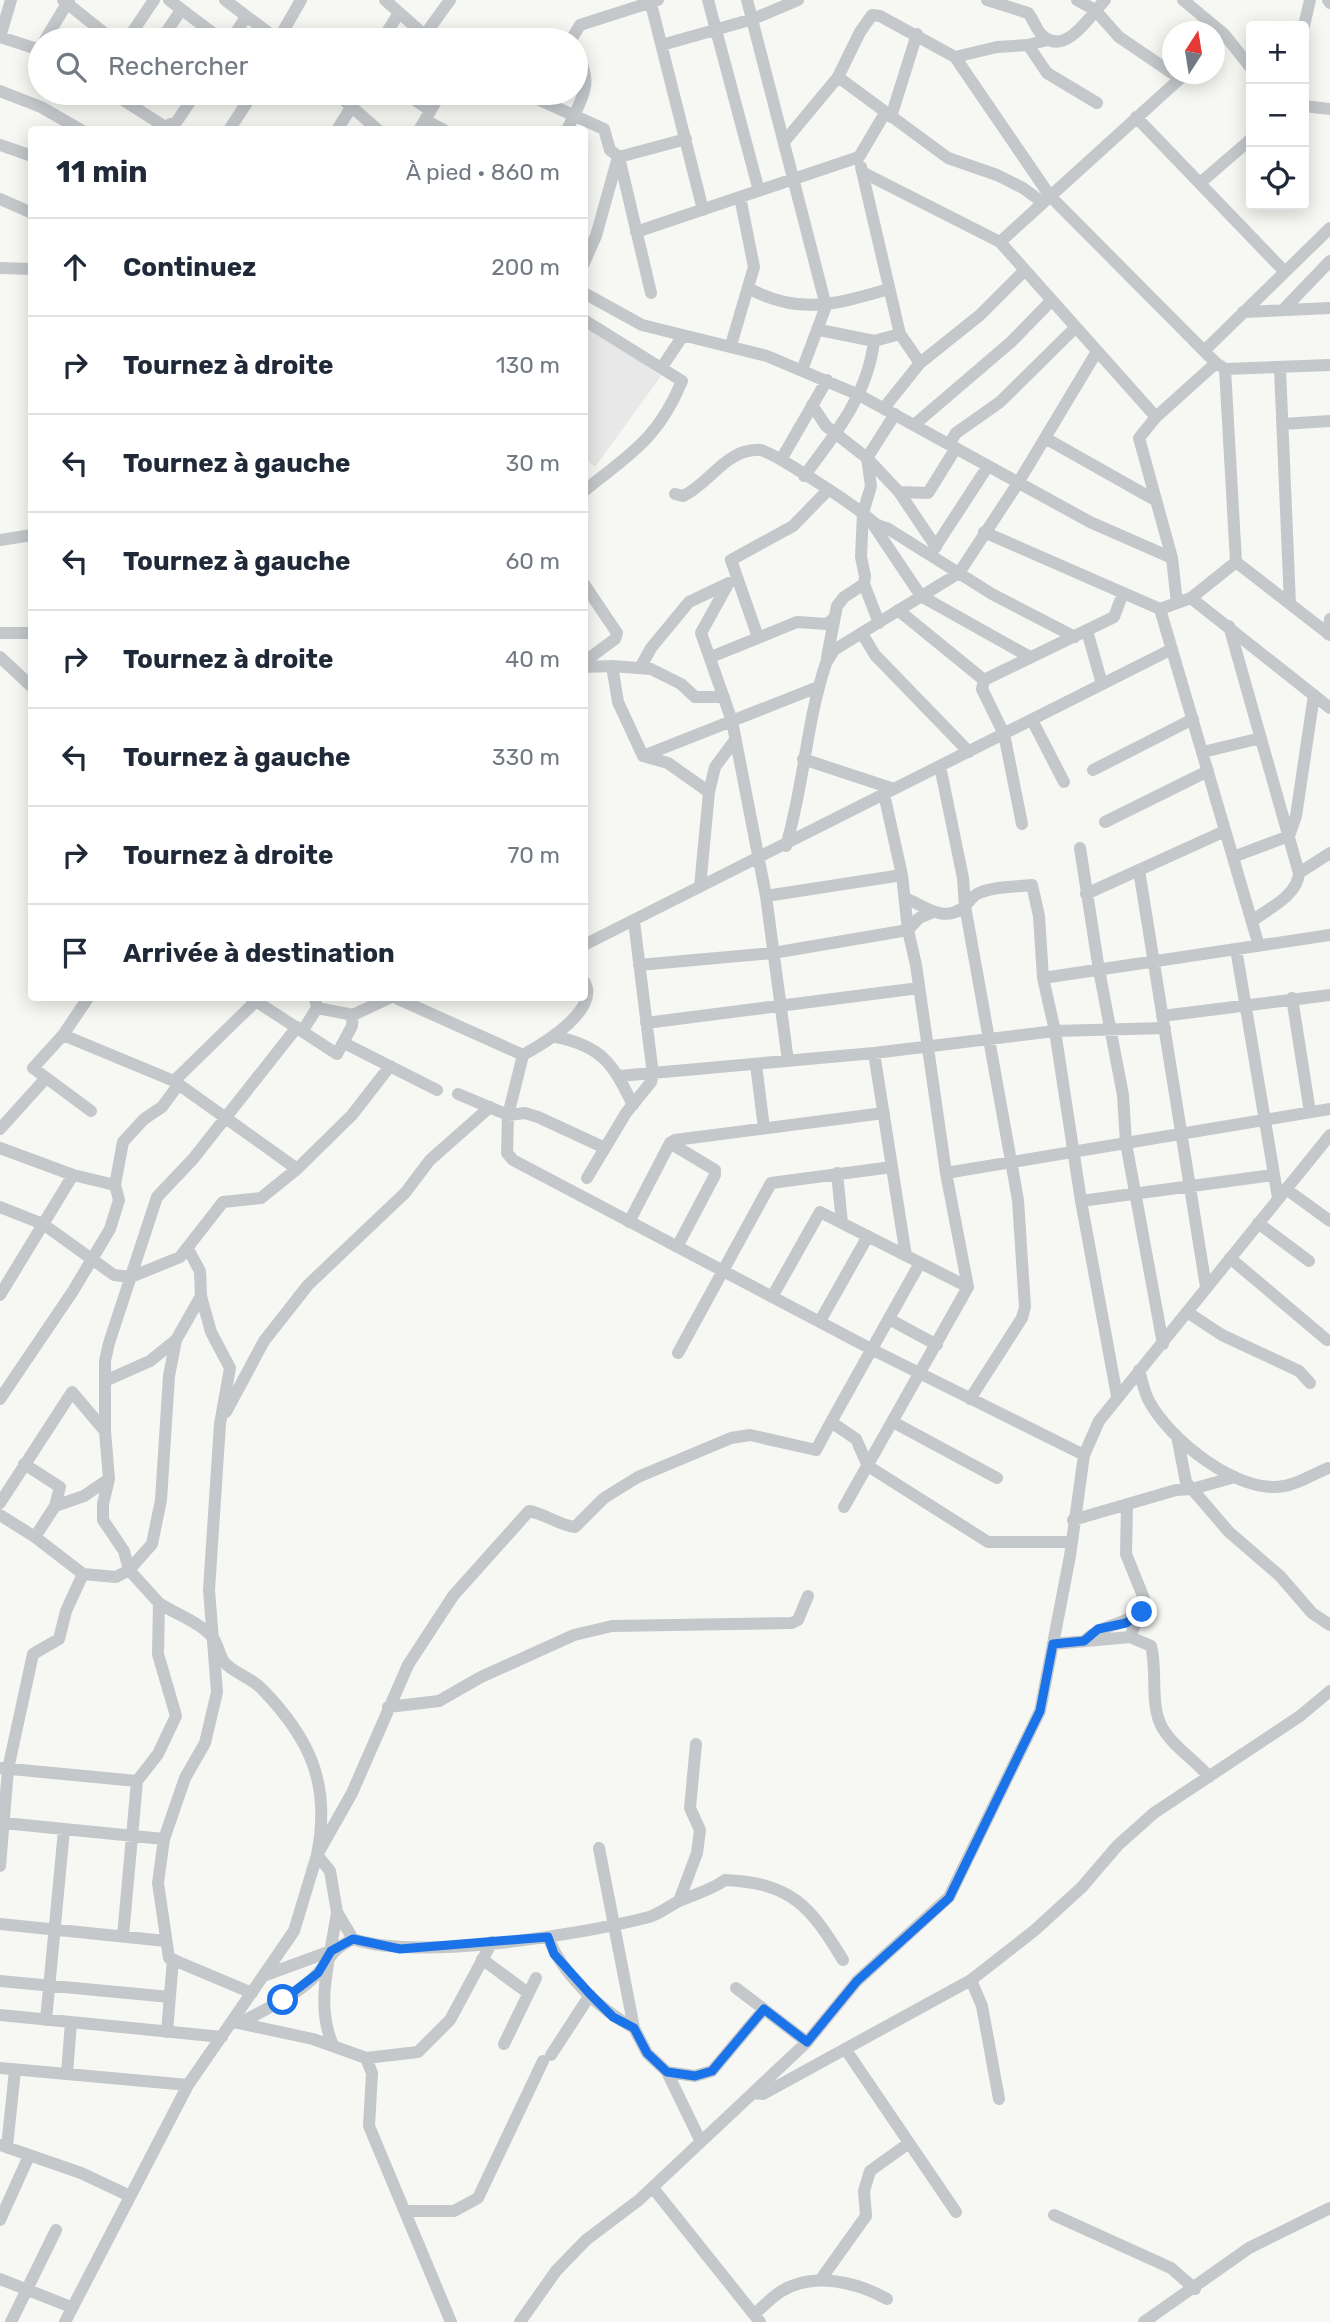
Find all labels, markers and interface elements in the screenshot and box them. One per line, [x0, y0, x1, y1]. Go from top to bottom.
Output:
north arrow [1162, 21, 1225, 84]
map controls [1246, 21, 1309, 210]
button: + [1246, 21, 1309, 84]
search box [28, 28, 588, 105]
icon: search [52, 48, 90, 86]
text: Rechercher [108, 51, 248, 82]
button: − [1246, 84, 1309, 147]
button: locate [1246, 147, 1309, 210]
text: 11 min [56, 154, 148, 190]
text: À pied · 860 m [406, 158, 560, 186]
icon: ahead [56, 248, 94, 286]
text: Continuez [123, 252, 256, 283]
text: 200 m [491, 253, 560, 281]
icon: right [56, 346, 94, 384]
text: Tournez à droite [123, 350, 333, 381]
text: 130 m [496, 351, 560, 379]
icon: left [56, 444, 94, 482]
text: Tournez à gauche [123, 448, 351, 479]
text: 30 m [505, 449, 560, 477]
icon: left [56, 542, 94, 580]
text: Tournez à gauche [123, 546, 351, 577]
text: 60 m [505, 547, 560, 575]
icon: right [56, 640, 94, 678]
text: Tournez à droite [123, 644, 333, 675]
text: 40 m [505, 645, 560, 673]
icon: left [56, 738, 94, 776]
text: Tournez à gauche [123, 742, 351, 773]
text: 330 m [492, 743, 560, 771]
icon: right [56, 836, 94, 874]
text: Tournez à droite [123, 840, 333, 871]
text: 70 m [508, 841, 560, 869]
icon: arrive [56, 934, 94, 972]
text: Arrivée à destination [123, 938, 395, 969]
route end [1126, 1596, 1157, 1627]
route start [267, 1984, 298, 2015]

